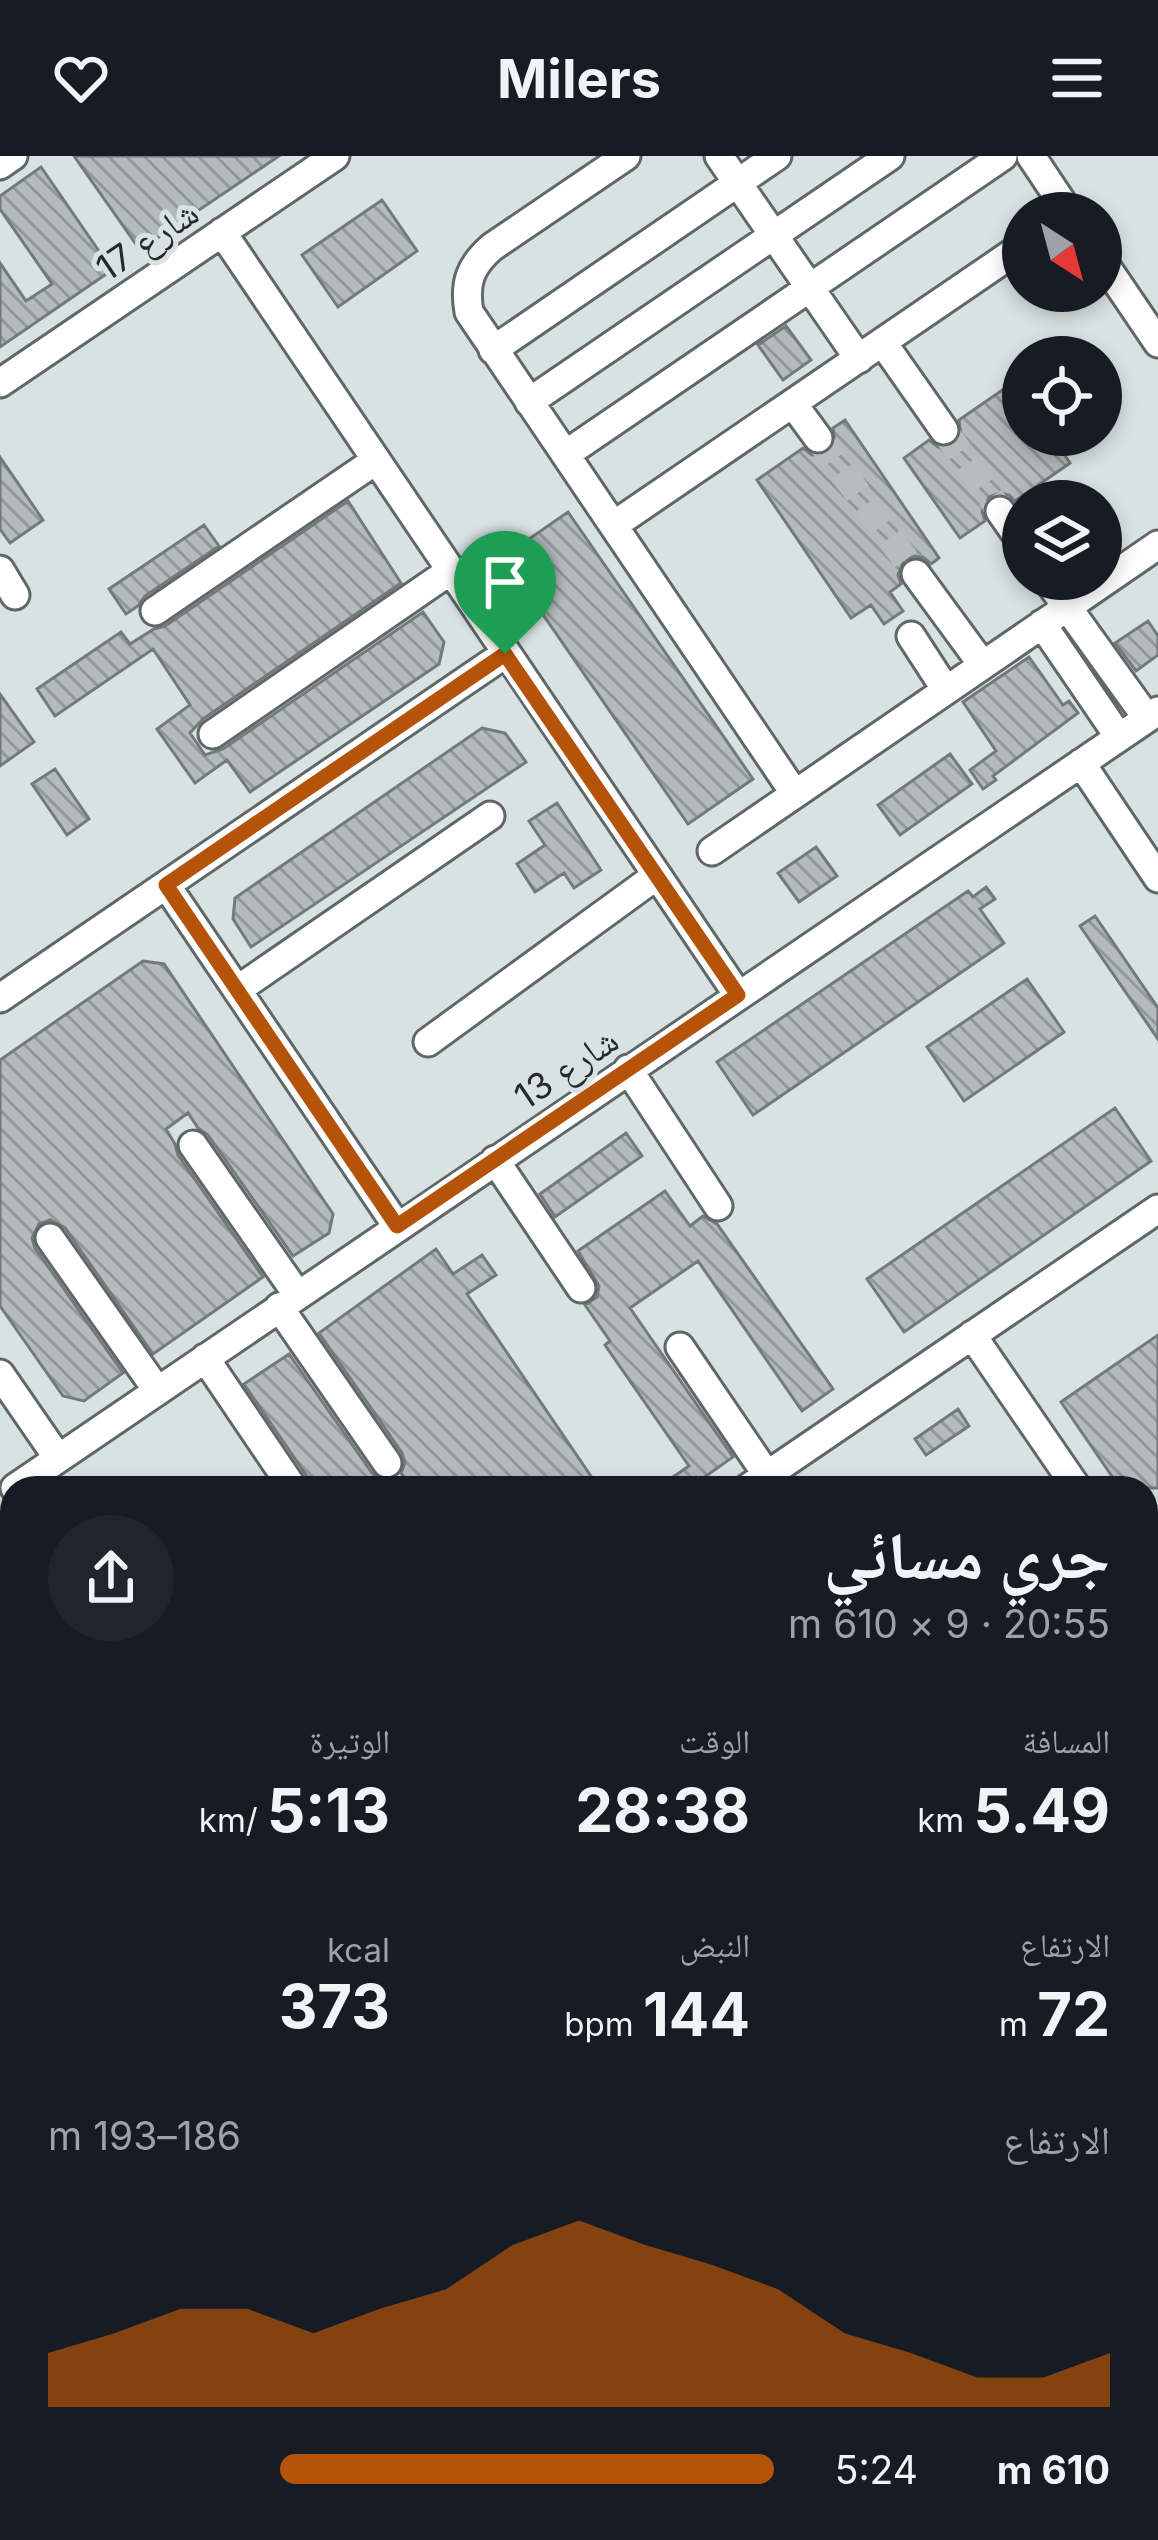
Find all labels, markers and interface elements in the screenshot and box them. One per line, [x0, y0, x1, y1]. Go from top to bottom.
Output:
icon: heart [48, 45, 114, 111]
icon: menu [1044, 45, 1110, 111]
text: Milers [497, 46, 661, 111]
street label: شارع 17 [88, 190, 207, 291]
north arrow [1002, 192, 1122, 312]
map controls [1002, 192, 1122, 600]
button: locate [1002, 336, 1122, 456]
button: layers [1002, 480, 1122, 600]
pin [454, 531, 556, 654]
icon: arrive [472, 549, 538, 615]
street label: شارع 13 [506, 1017, 627, 1119]
button: share [48, 1515, 174, 1641]
text: جري مسائي [824, 1515, 1110, 1595]
text: 20:55 · 9 × 610 m [788, 1600, 1110, 1647]
text: الوتيرة [310, 1721, 390, 1761]
text: الوقت [679, 1721, 750, 1761]
text: المسافة [1023, 1721, 1110, 1761]
text: 5:13 [267, 1774, 390, 1846]
text: 28:38 [575, 1774, 750, 1846]
text: 5.49 [973, 1774, 1110, 1846]
text: /km [199, 1800, 267, 1840]
text: km [917, 1800, 973, 1840]
text: النبض [680, 1925, 750, 1965]
text: الارتفاع [1020, 1925, 1110, 1965]
text: kcal [327, 1930, 390, 1970]
text: 373 [279, 1970, 390, 2042]
text: 144 [643, 1978, 750, 2050]
text: 72 [1037, 1978, 1110, 2050]
text: bpm [564, 2004, 643, 2044]
text: m [999, 2004, 1037, 2044]
text: 186–193 m [48, 2112, 241, 2159]
text: الارتفاع [1004, 2116, 1110, 2163]
text: 5:24 [835, 2446, 918, 2493]
text: 610 m [997, 2446, 1110, 2493]

